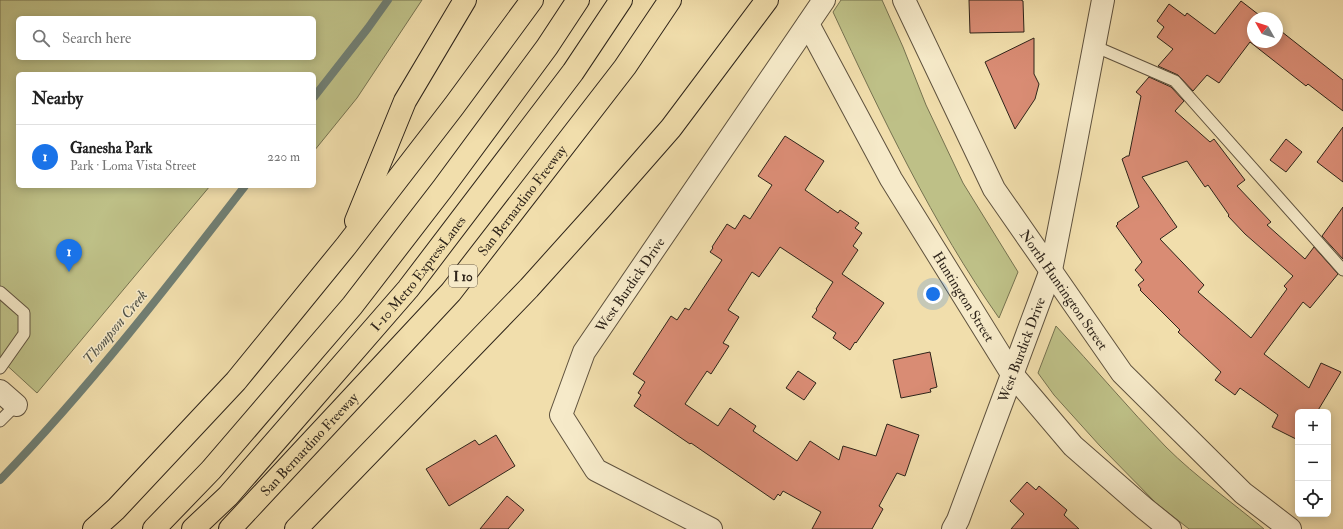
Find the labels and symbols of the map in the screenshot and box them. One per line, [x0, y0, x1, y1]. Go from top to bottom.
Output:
north arrow [1247, 12, 1283, 48]
street label: San Bernardino Freeway [474, 141, 572, 259]
street label: I-10 Metro ExpressLanes [367, 212, 470, 335]
street label: North Huntington Street [1016, 227, 1112, 354]
street label: West Burdick Drive [592, 234, 669, 336]
pin: 1 [56, 239, 82, 272]
street label: Huntington Street [929, 248, 998, 345]
road number: I 10 [449, 265, 477, 287]
your location [923, 284, 943, 304]
water label: Thompson Creek [79, 286, 152, 368]
street label: West Burdick Drive [994, 295, 1049, 406]
street label: San Bernardino Freeway [257, 389, 363, 500]

